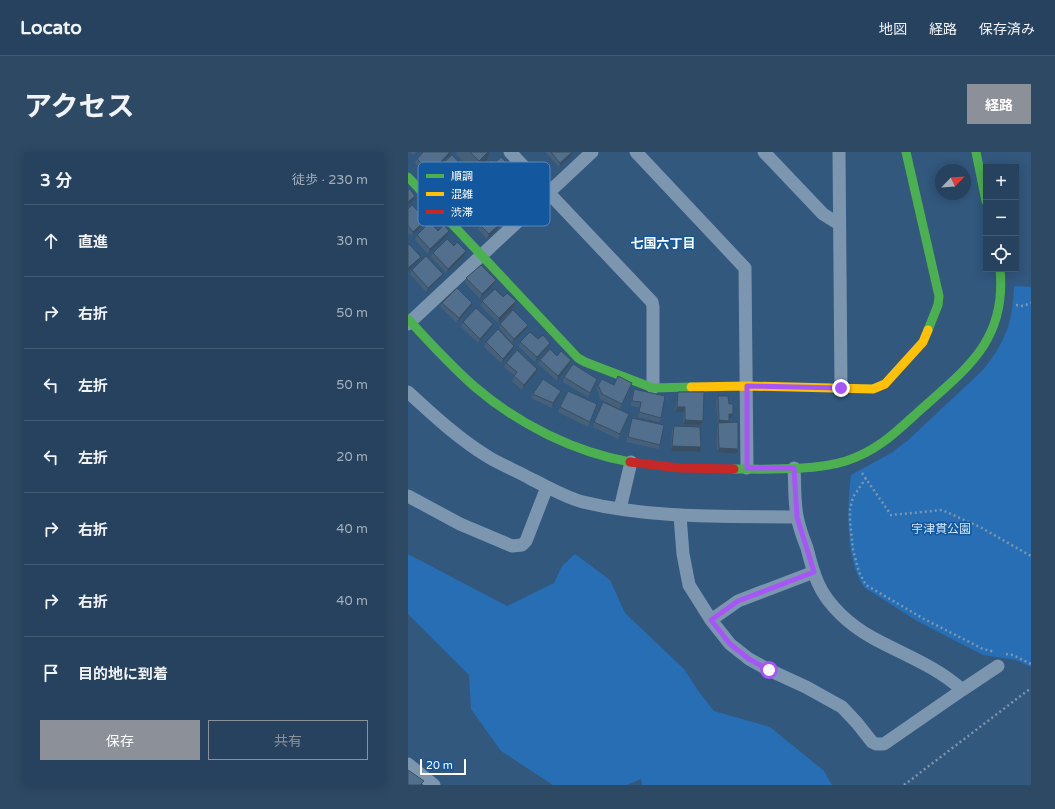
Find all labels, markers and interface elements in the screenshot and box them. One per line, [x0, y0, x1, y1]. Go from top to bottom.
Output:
text: Locato [20, 17, 82, 39]
text: 地図 [879, 21, 907, 38]
text: 経路 [929, 21, 957, 38]
text: 保存済み [979, 21, 1035, 38]
button: 経路 [967, 84, 1031, 124]
text: アクセス [24, 90, 135, 124]
legend [418, 162, 550, 226]
north arrow [935, 164, 971, 200]
map controls [983, 164, 1019, 272]
button: + [983, 164, 1019, 200]
text: 3 分 [40, 170, 72, 191]
text: 順調 [451, 170, 473, 183]
text: 徒歩 · 230 m [292, 172, 368, 188]
text: 混雑 [451, 188, 473, 201]
button: − [983, 200, 1019, 236]
text: 渋滞 [451, 206, 473, 219]
icon: ahead [40, 230, 62, 252]
text: 直進 [78, 233, 108, 251]
text: 30 m [336, 233, 368, 249]
district label: 七国六丁目 [630, 236, 696, 252]
button: locate [983, 236, 1019, 272]
icon: right [40, 302, 62, 324]
text: 右折 [78, 305, 108, 323]
text: 50 m [336, 305, 368, 321]
icon: left [40, 374, 62, 396]
text: 左折 [78, 377, 108, 395]
text: 50 m [336, 377, 368, 393]
route end [832, 379, 850, 397]
icon: left [40, 446, 62, 468]
text: 左折 [78, 449, 108, 467]
text: 20 m [336, 449, 368, 465]
icon: right [40, 518, 62, 540]
text: 右折 [78, 521, 108, 539]
text: 40 m [336, 521, 368, 537]
park label: 宇津貫公園 [911, 522, 971, 536]
icon: right [40, 590, 62, 612]
text: 右折 [78, 593, 108, 611]
text: 40 m [336, 593, 368, 609]
route start [760, 661, 778, 679]
icon: arrive [40, 662, 62, 684]
text: 目的地に到着 [78, 665, 168, 683]
button: 保存 [40, 720, 200, 760]
button: 共有 [208, 720, 368, 760]
scale bar [420, 757, 466, 776]
text: 20 m [426, 759, 453, 772]

